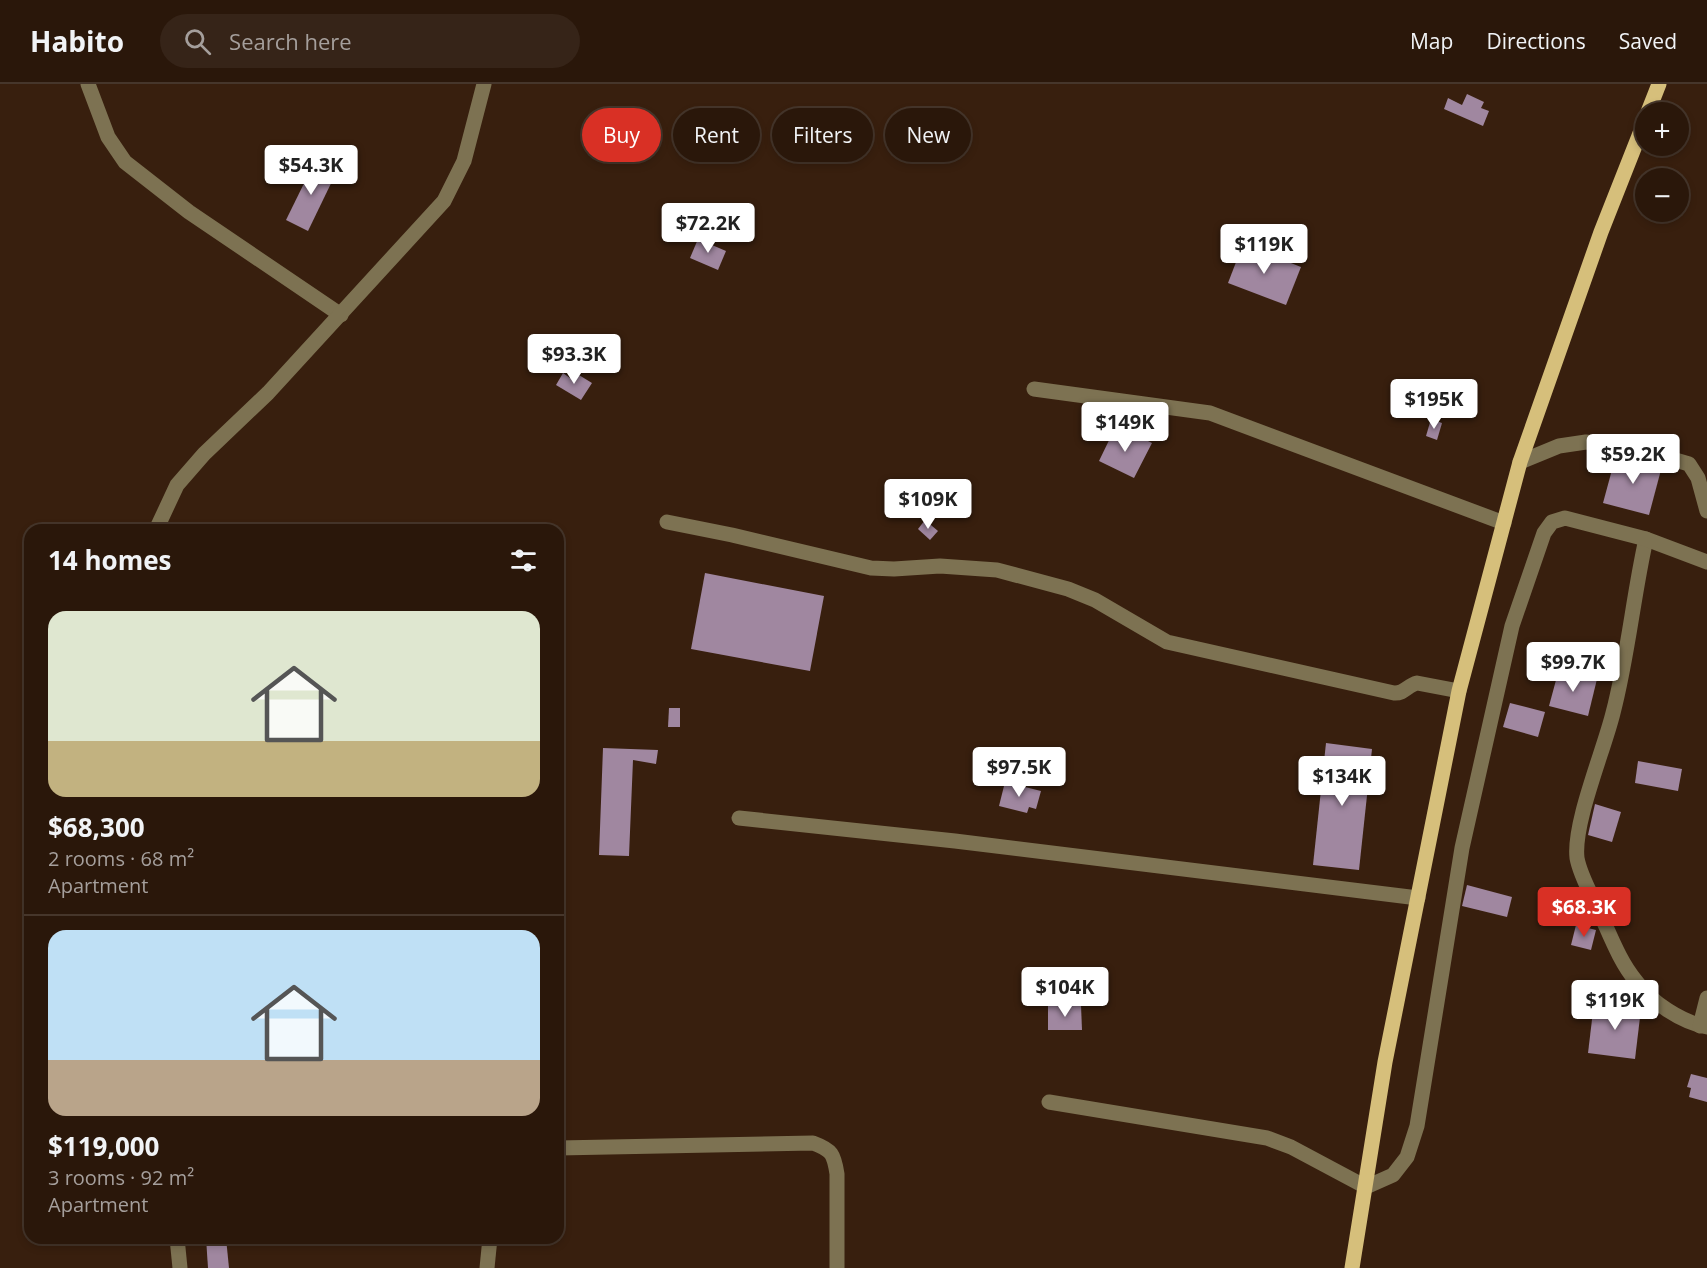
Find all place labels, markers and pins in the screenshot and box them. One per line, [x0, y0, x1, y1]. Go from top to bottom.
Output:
pin: $54.3K [262, 145, 360, 196]
pin: $72.2K [659, 203, 757, 254]
pin: $119K [1222, 224, 1306, 275]
pin: $93.3K [525, 334, 623, 385]
pin: $195K [1392, 379, 1476, 430]
pin: $149K [1083, 402, 1167, 453]
pin: $59.2K [1584, 434, 1682, 485]
pin: $109K [886, 479, 970, 530]
pin: $99.7K [1524, 642, 1622, 693]
pin: $97.5K [970, 747, 1068, 798]
pin: $134K [1300, 756, 1384, 807]
pin: $68.3K [1535, 887, 1633, 938]
pin: $104K [1023, 967, 1107, 1018]
pin: $119K [1573, 980, 1657, 1031]

